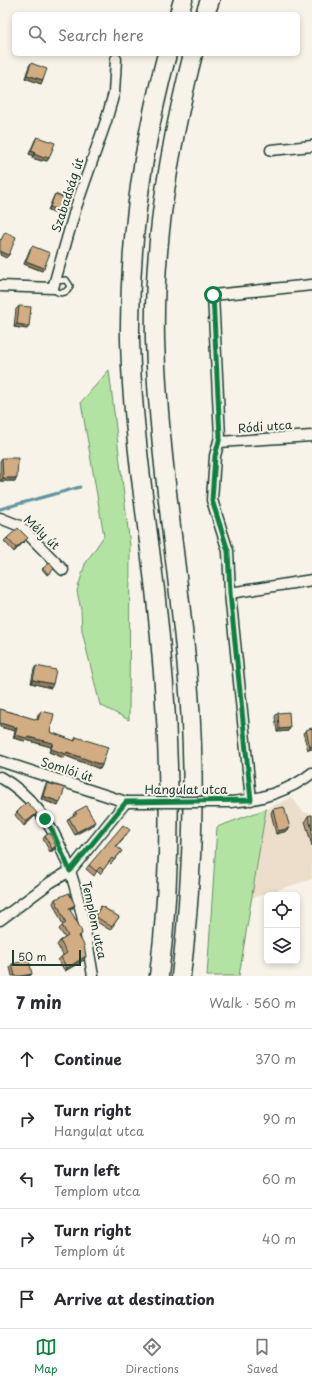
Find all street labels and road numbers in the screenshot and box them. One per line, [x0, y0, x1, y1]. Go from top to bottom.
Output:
street label: Szabadság út [46, 155, 88, 235]
street label: Ródi utca [237, 415, 293, 437]
street label: Mély út [20, 511, 64, 553]
street label: Somlói út [39, 752, 96, 786]
street label: Hangulat utca [144, 780, 228, 798]
street label: Templom utca [78, 879, 112, 961]

